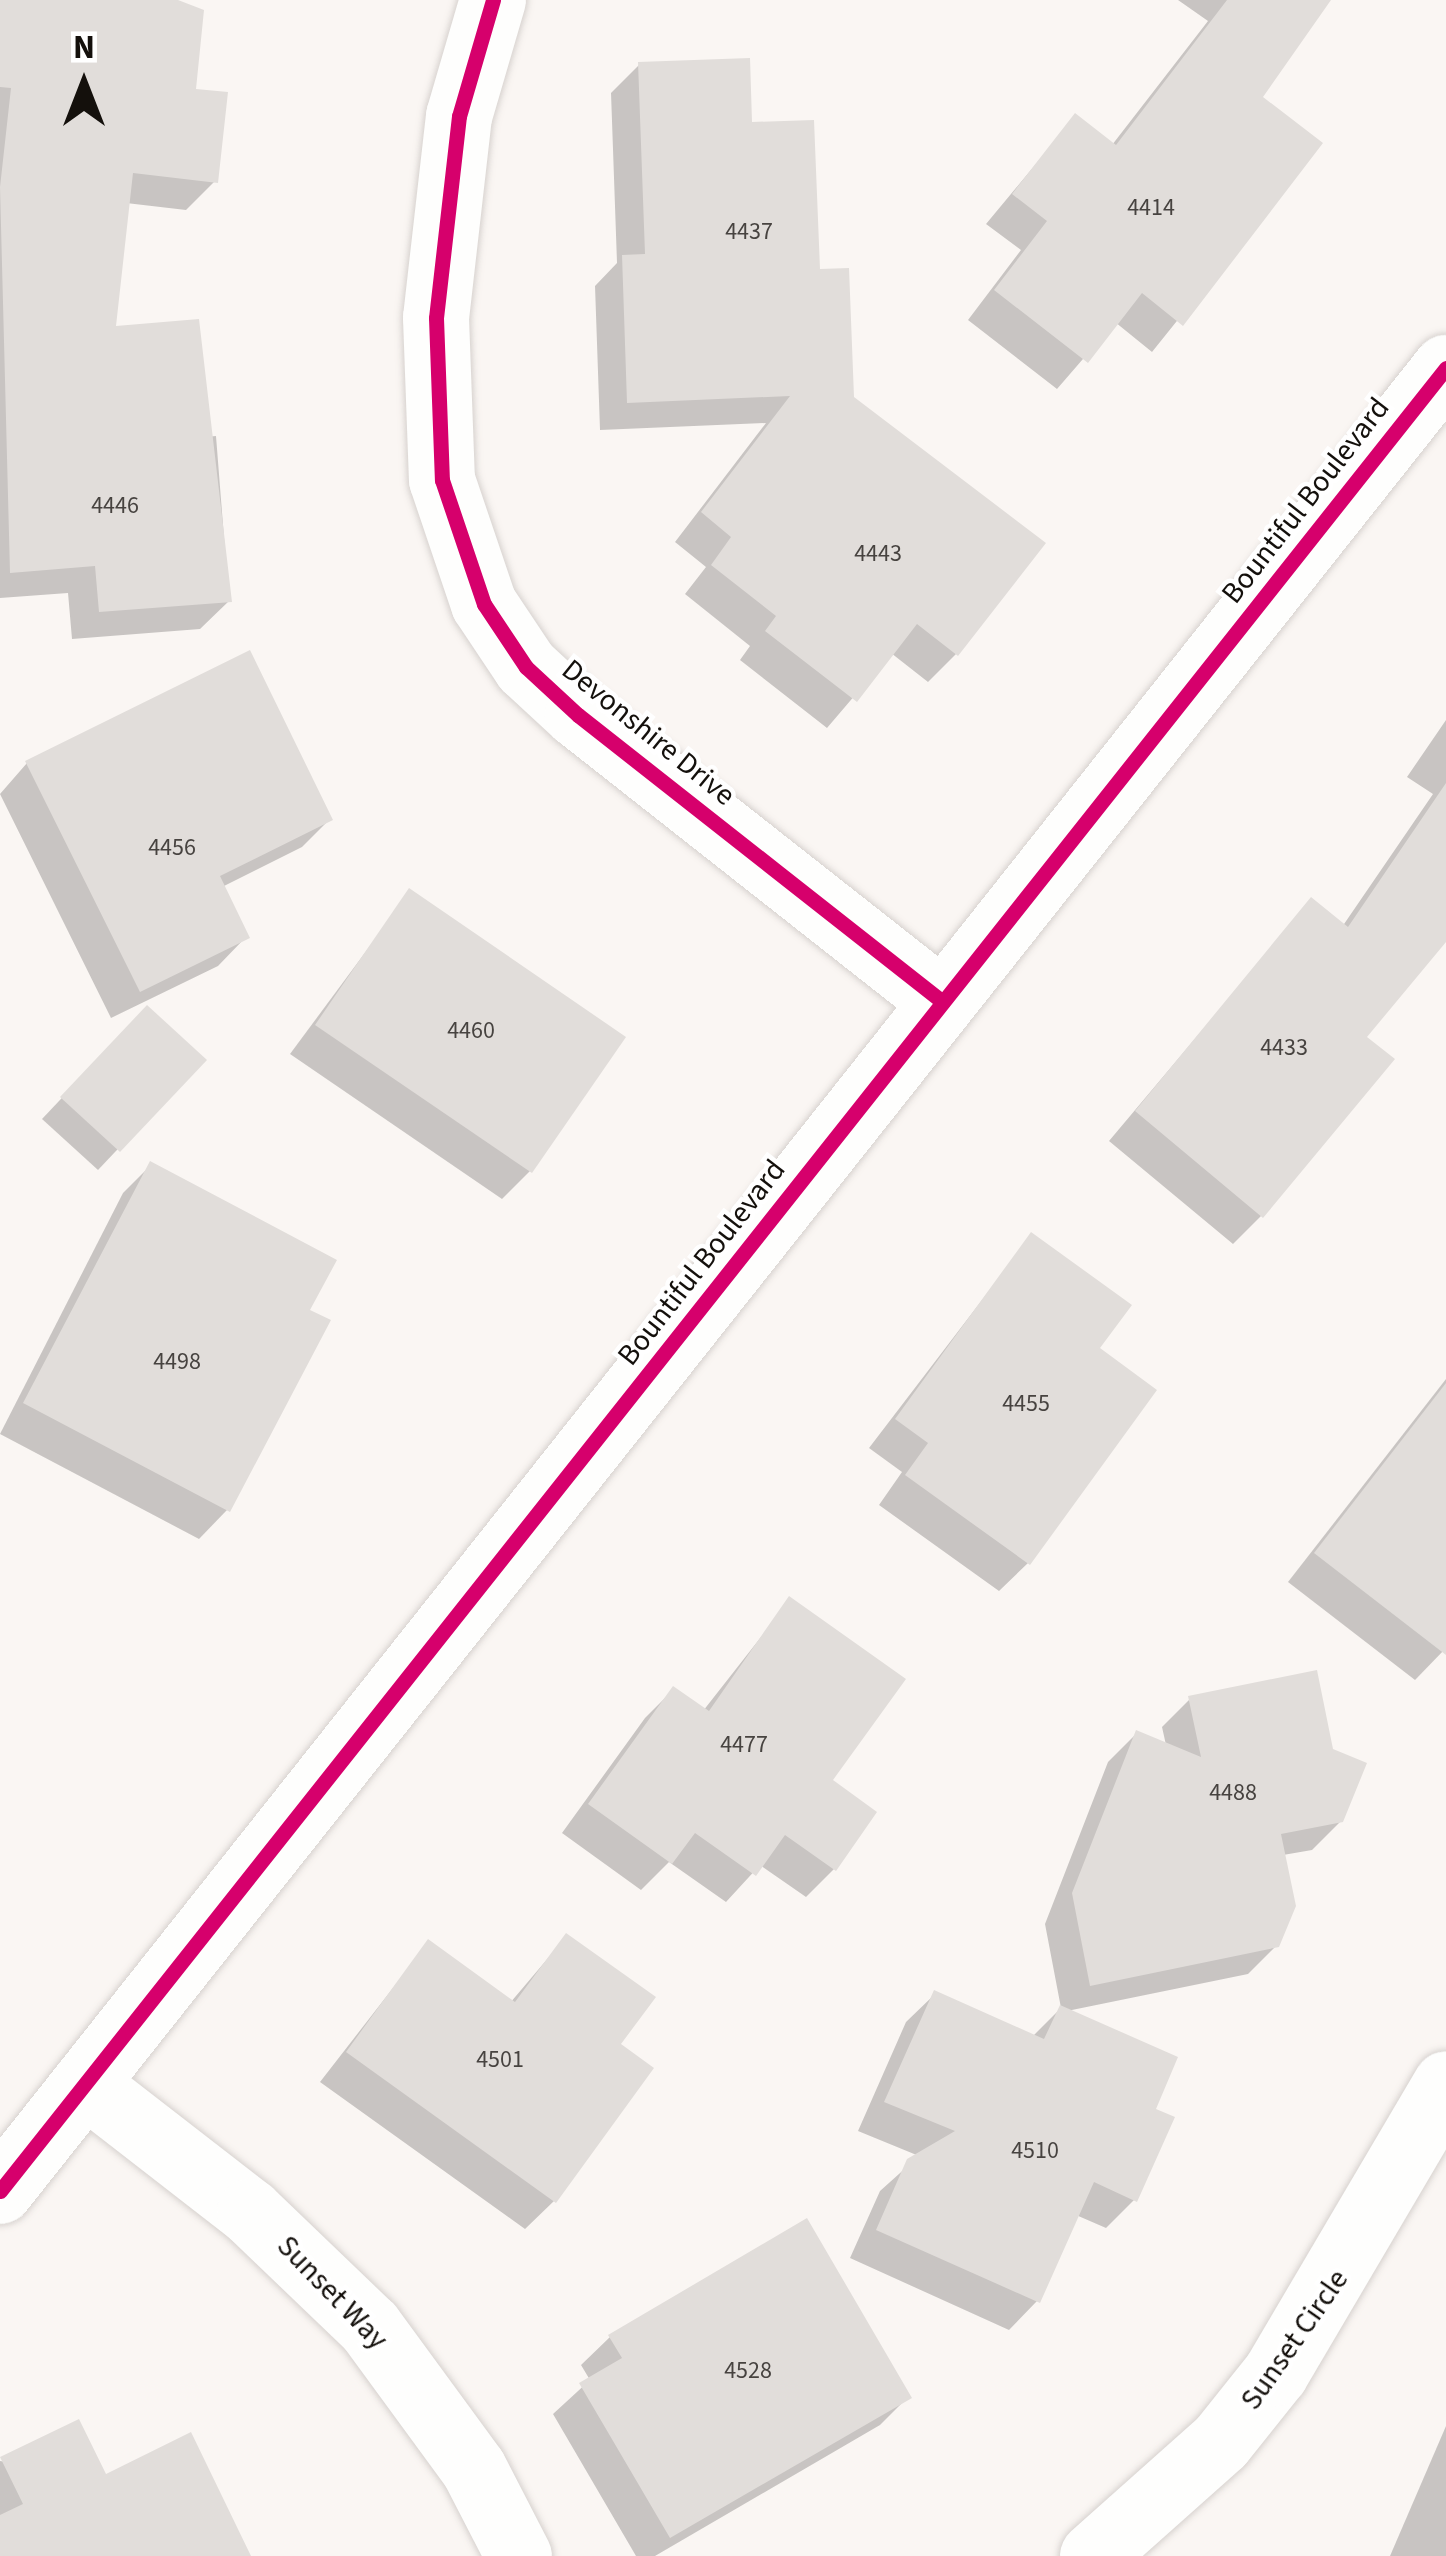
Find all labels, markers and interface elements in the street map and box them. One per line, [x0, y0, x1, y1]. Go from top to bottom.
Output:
north arrow [24, 24, 144, 144]
text: N [73, 24, 95, 71]
house number: 4414 [1127, 194, 1175, 222]
house number: 4437 [725, 218, 773, 246]
street label: Bountiful Boulevard [1215, 391, 1397, 611]
house number: 4446 [91, 492, 139, 520]
house number: 4443 [854, 540, 902, 568]
street label: Devonshire Drive [554, 652, 742, 814]
house number: 4456 [148, 834, 196, 862]
house number: 4460 [447, 1017, 495, 1045]
house number: 4433 [1260, 1034, 1308, 1062]
street label: Bountiful Boulevard [611, 1153, 793, 1373]
house number: 4498 [153, 1348, 201, 1376]
house number: 4455 [1002, 1390, 1050, 1418]
house number: 4477 [720, 1731, 768, 1759]
house number: 4488 [1209, 1779, 1257, 1807]
house number: 4501 [476, 2046, 524, 2074]
house number: 4510 [1011, 2137, 1059, 2165]
street label: Sunset Way [269, 2229, 395, 2357]
street label: Sunset Circle [1234, 2263, 1356, 2417]
house number: 4528 [724, 2357, 772, 2385]

